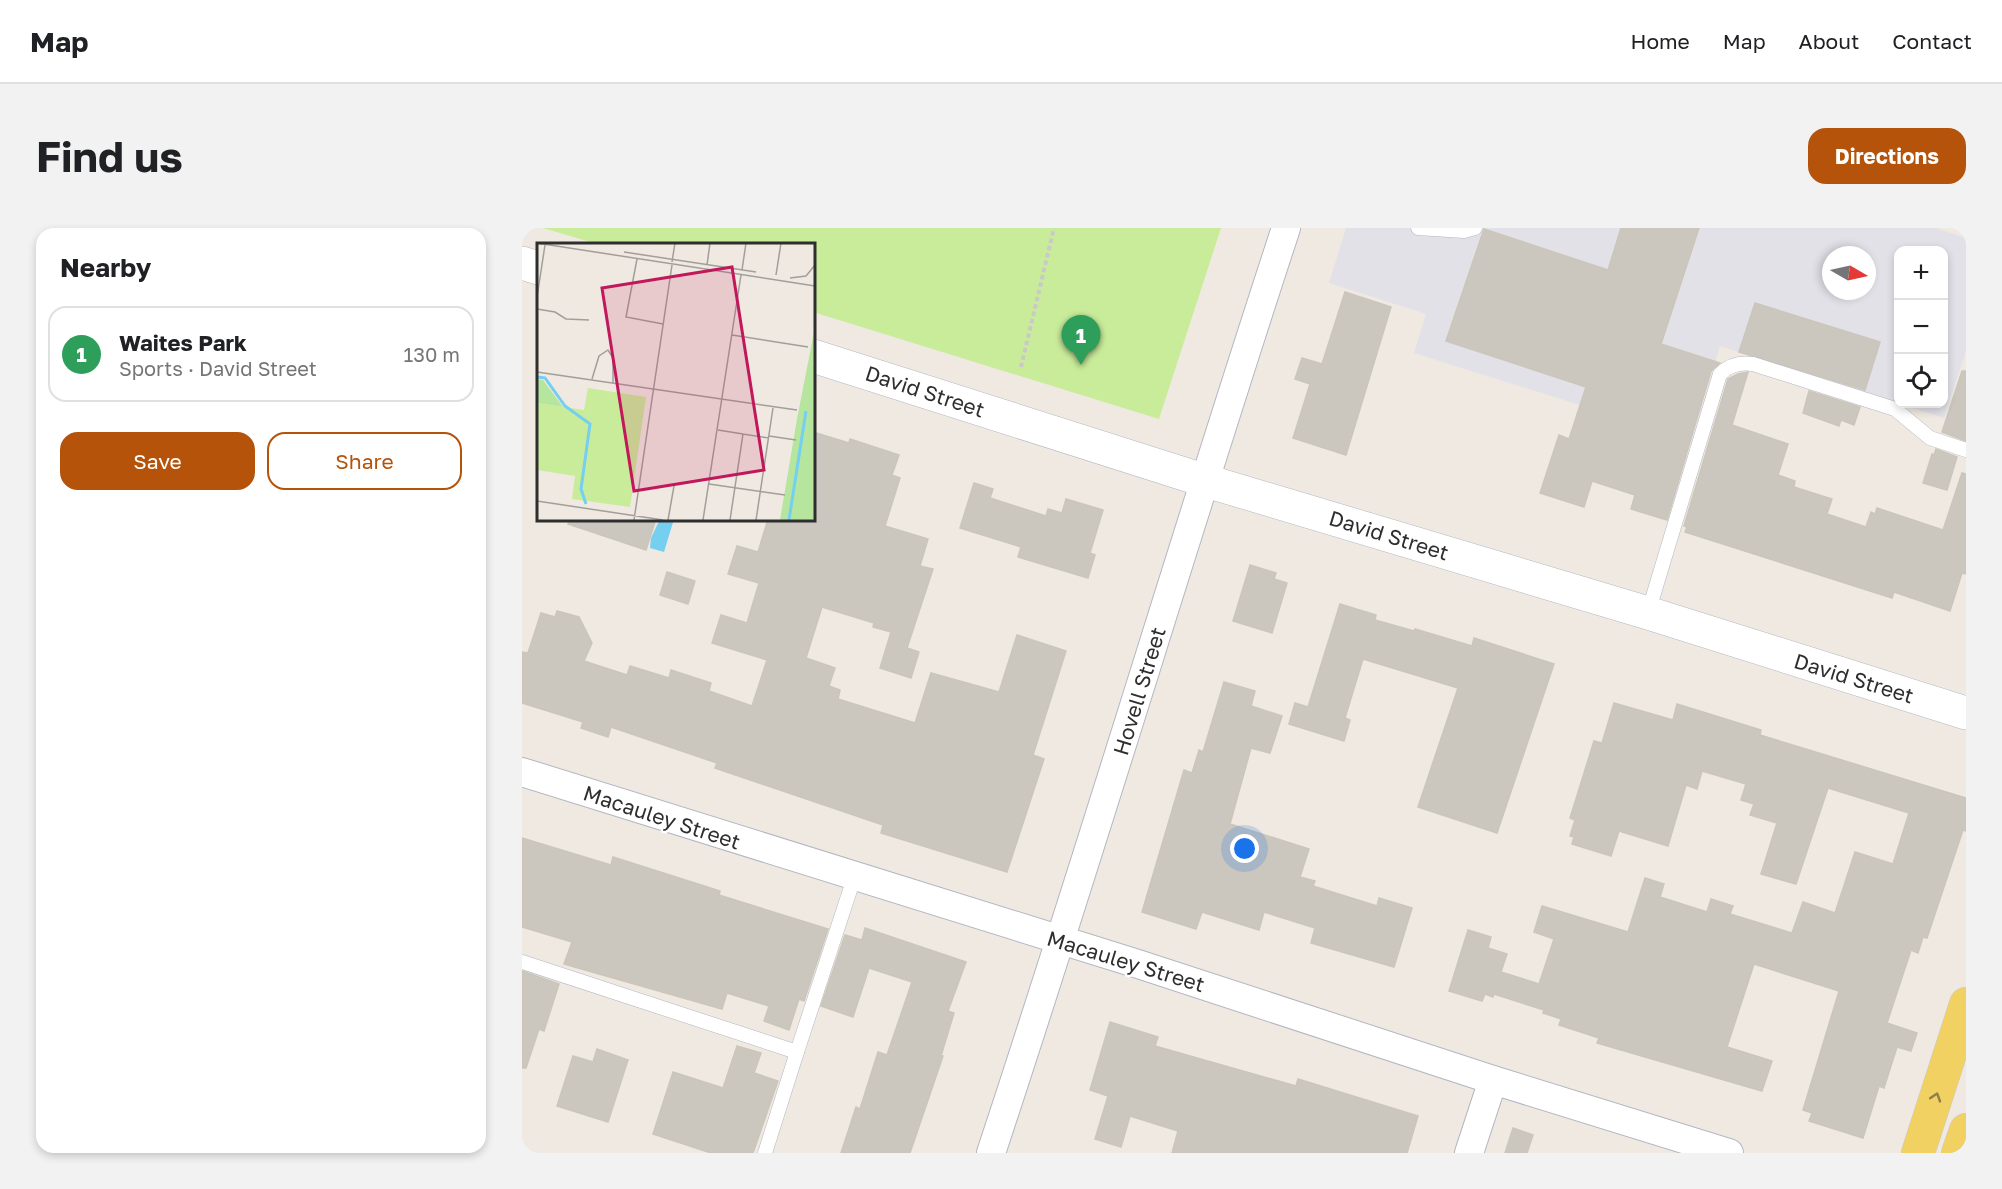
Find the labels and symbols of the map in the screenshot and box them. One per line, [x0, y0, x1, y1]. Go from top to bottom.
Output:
inset map [537, 243, 814, 520]
north arrow [1822, 246, 1876, 300]
pin: 1 [1062, 316, 1100, 365]
street label: David Street [862, 359, 988, 423]
street label: David Street [1326, 504, 1452, 566]
street label: Hovell Street [1107, 624, 1171, 758]
street label: David Street [1791, 647, 1917, 709]
street label: Macauley Street [580, 779, 744, 855]
your location [1230, 834, 1259, 863]
street label: Macauley Street [1044, 925, 1208, 997]
one-way arrow [1929, 1092, 1941, 1103]

